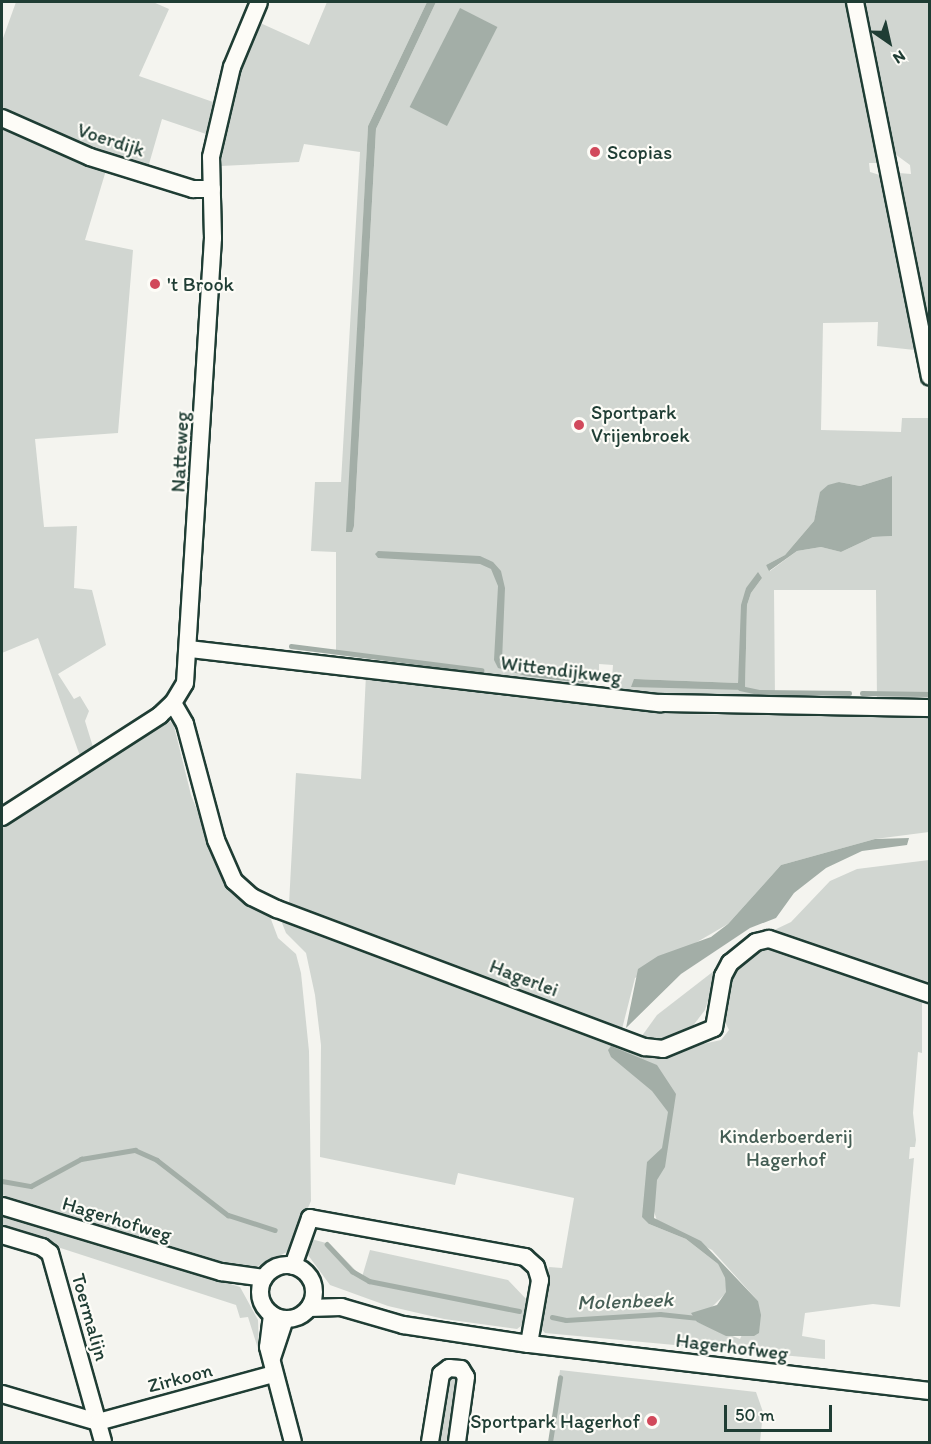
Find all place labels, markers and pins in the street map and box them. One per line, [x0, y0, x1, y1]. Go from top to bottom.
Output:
place label: Scopias [607, 140, 672, 164]
marker: Scopias [588, 145, 602, 159]
place label: 't Brook [167, 272, 234, 296]
marker: 't Brook [148, 277, 162, 291]
place label: Sportpark Vrijenbroek [591, 401, 690, 448]
marker: Sportpark Vrijenbroek [572, 418, 586, 432]
place label: Sportpark Hagerhof [470, 1409, 640, 1433]
marker: Sportpark Hagerhof [645, 1414, 659, 1428]

